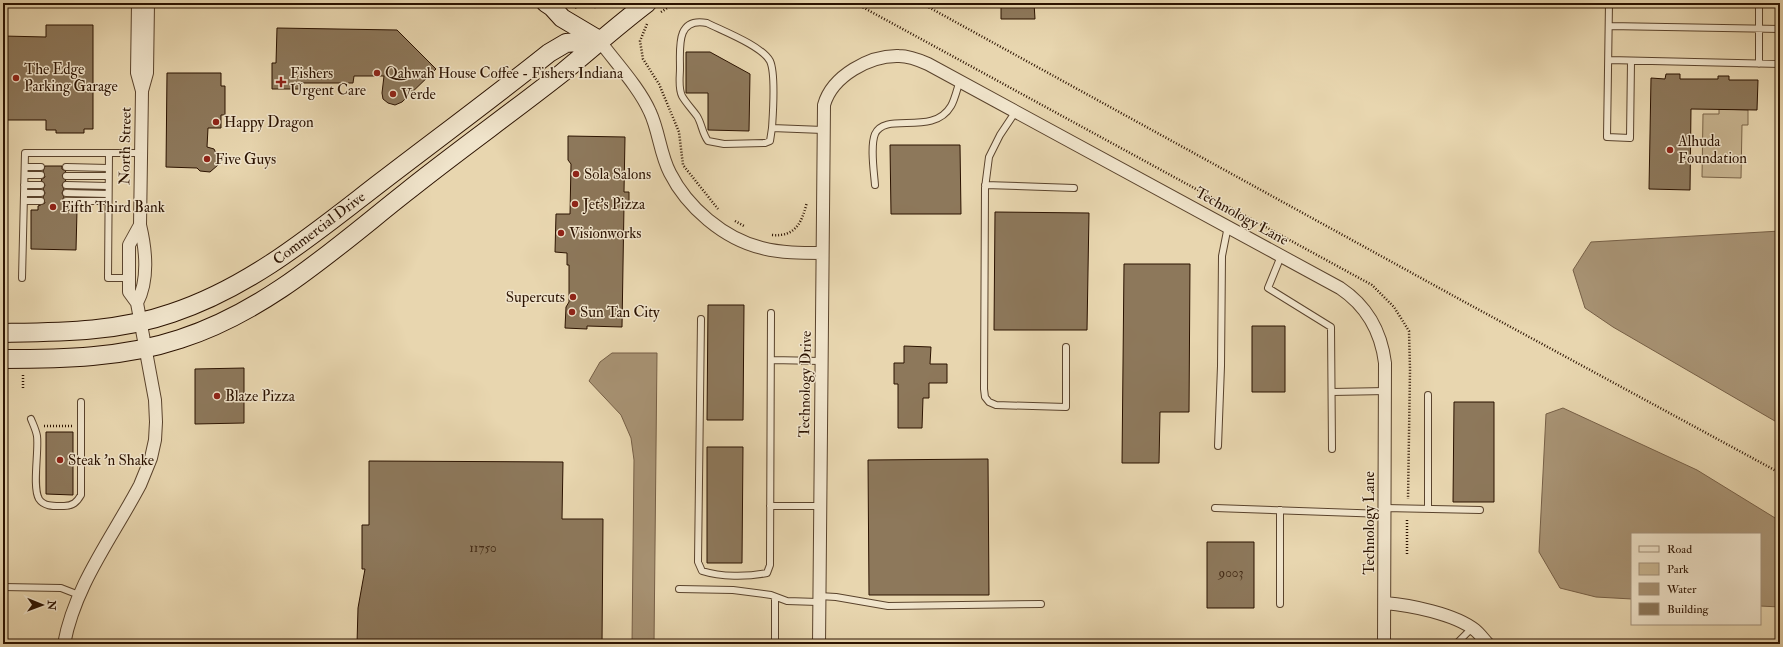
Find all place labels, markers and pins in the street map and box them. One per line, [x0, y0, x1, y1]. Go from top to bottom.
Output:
place label: The Edge Parking Garage [24, 60, 118, 96]
place label: Fishers Urgent Care [290, 64, 366, 100]
place label: Qahwah House Coffee - Fishers Indiana [385, 64, 624, 83]
marker: Qahwah House Coffee - Fishers Indiana [372, 68, 382, 78]
marker: The Edge Parking Garage [11, 73, 21, 83]
marker: Fishers Urgent Care [275, 76, 287, 88]
place label: Verde [401, 85, 436, 104]
marker: Verde [388, 89, 398, 99]
place label: Happy Dragon [224, 113, 314, 133]
marker: Happy Dragon [211, 117, 221, 127]
place label: Alhuda Foundation [1677, 132, 1747, 168]
marker: Alhuda Foundation [1665, 145, 1675, 155]
place label: Five Guys [215, 150, 276, 169]
marker: Five Guys [202, 154, 212, 164]
place label: Sola Salons [584, 165, 651, 184]
marker: Sola Salons [571, 169, 581, 179]
place label: Jet's Pizza [582, 195, 646, 215]
place label: Fifth Third Bank [61, 198, 165, 217]
marker: Jet's Pizza [570, 199, 580, 209]
marker: Fifth Third Bank [48, 202, 58, 212]
place label: Visionworks [569, 224, 641, 243]
marker: Visionworks [556, 228, 566, 238]
place label: Supercuts [506, 288, 565, 308]
marker: Supercuts [568, 292, 578, 302]
place label: Sun Tan City [580, 303, 660, 322]
marker: Sun Tan City [567, 307, 577, 317]
place label: Blaze Pizza [225, 387, 296, 406]
marker: Blaze Pizza [212, 391, 222, 401]
place label: Steak 'n Shake [68, 451, 154, 470]
marker: Steak 'n Shake [55, 455, 65, 465]

